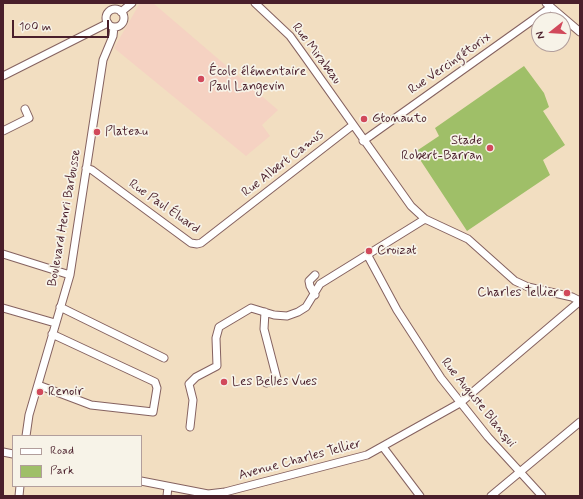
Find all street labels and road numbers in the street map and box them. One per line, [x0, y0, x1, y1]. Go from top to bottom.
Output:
street label: Rue Mirabeau [288, 20, 344, 88]
street label: Rue Vercingétorix [406, 30, 494, 98]
street label: Rue Albert Camus [239, 127, 327, 201]
street label: Boulevard Henri Barbusse [45, 148, 85, 288]
street label: Rue Paul Éluard [125, 177, 203, 237]
street label: Rue Auguste Blanqui [437, 355, 519, 451]
street label: Avenue Charles Tellier [237, 436, 363, 484]

